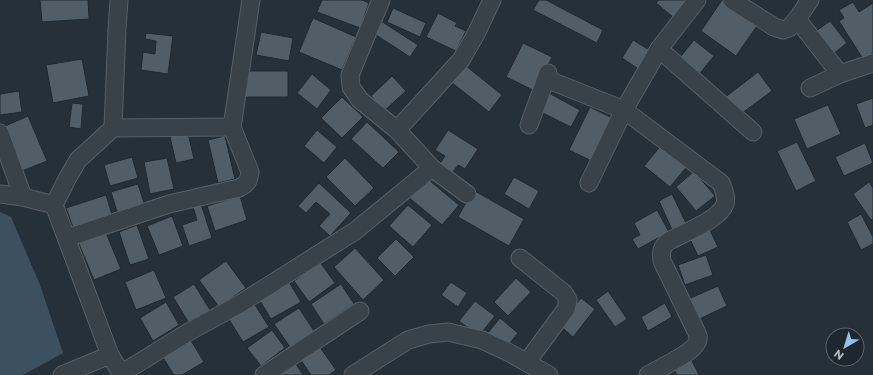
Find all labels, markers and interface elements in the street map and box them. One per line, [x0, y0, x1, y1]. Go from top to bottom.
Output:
north arrow [825, 327, 865, 367]
text: N [831, 347, 847, 363]

